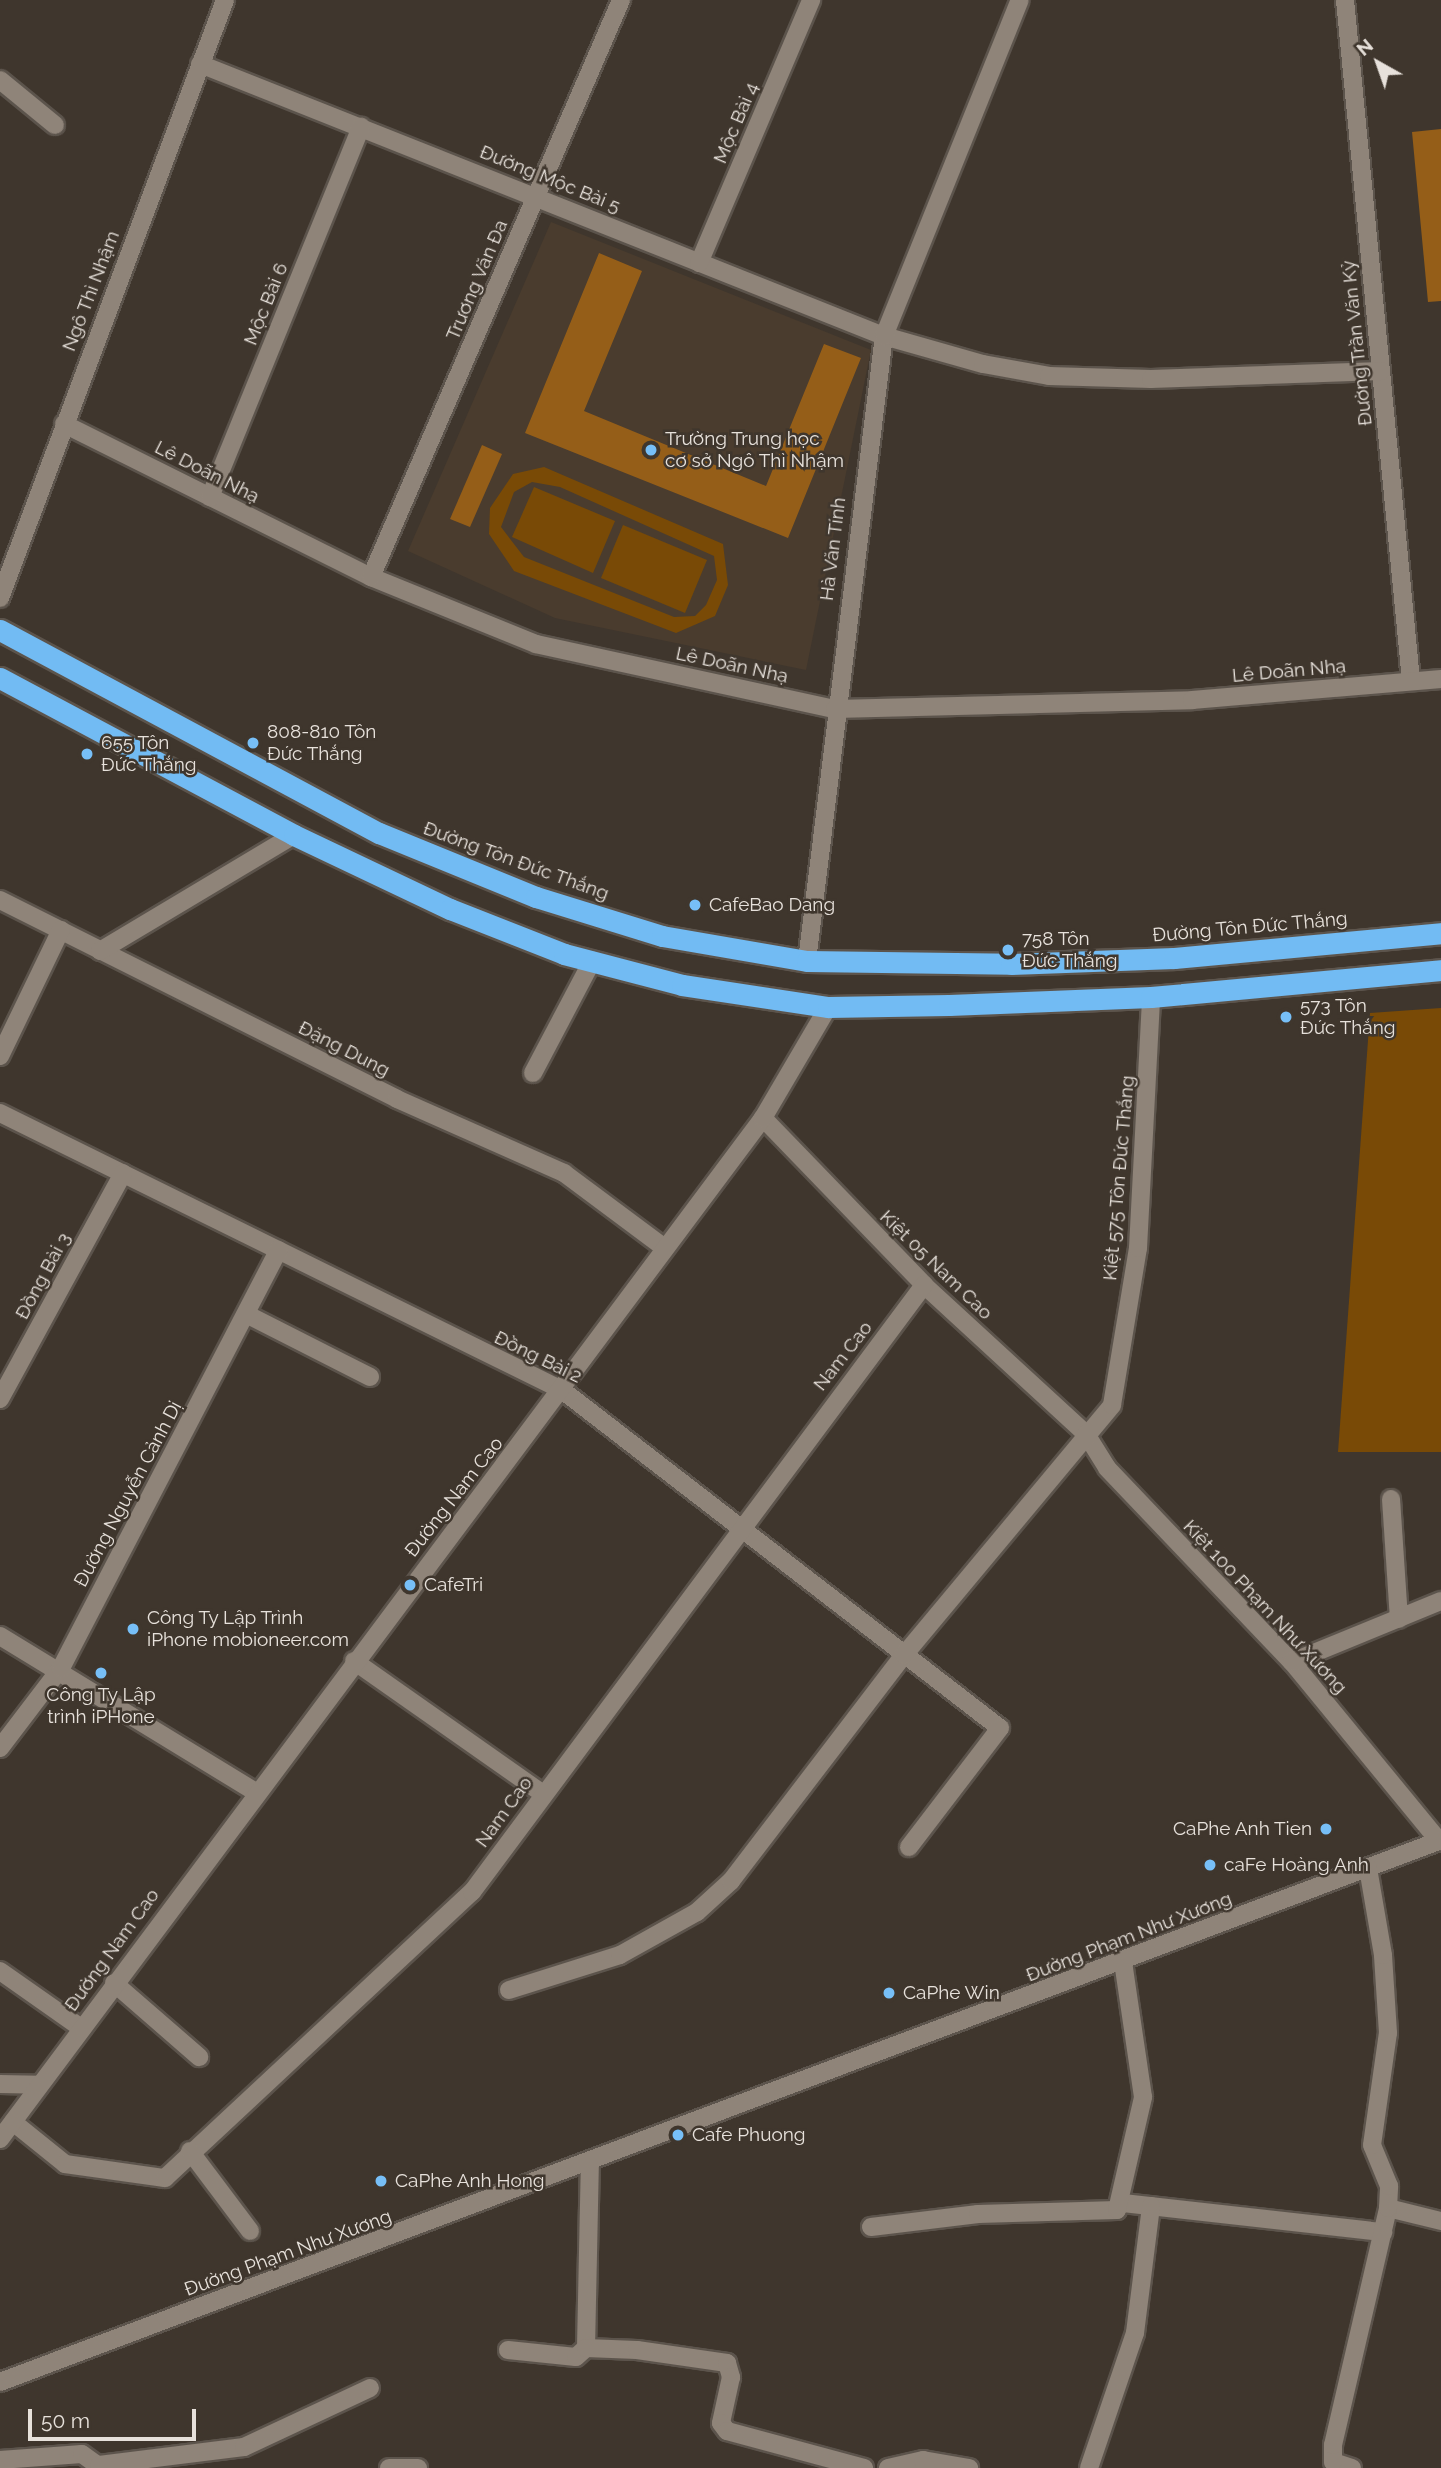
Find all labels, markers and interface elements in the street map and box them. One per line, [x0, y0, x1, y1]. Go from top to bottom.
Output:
north arrow [1343, 28, 1413, 98]
text: N [1352, 34, 1377, 60]
street label: Mộc Bài 4 [709, 79, 763, 167]
street label: Đường Mộc Bài 5 [476, 140, 624, 218]
street label: Trương Văn Đa [441, 216, 513, 344]
street label: Ngô Thì Nhậm [57, 227, 125, 355]
street label: Đường Trần Văn Kỷ [1337, 259, 1377, 427]
street label: Mộc Bài 6 [239, 260, 293, 348]
place label: Trường Trung học cơ sở Ngô Thì Nhậm [665, 428, 845, 472]
street label: Lê Doãn Nhạ [151, 436, 263, 508]
marker: Trường Trung học cơ sở Ngô Thì Nhậm [643, 442, 659, 458]
street label: Hà Văn Tính [815, 495, 851, 603]
street label: Lê Doãn Nhạ [674, 642, 790, 688]
street label: Lê Doãn Nhạ [1231, 655, 1347, 687]
place label: 808-810 Tôn Đức Thắng [267, 721, 377, 765]
place label: 655 Tôn Đức Thắng [101, 732, 197, 776]
marker: 808-810 Tôn Đức Thắng [245, 735, 261, 751]
marker: 655 Tôn Đức Thắng [79, 746, 95, 762]
street label: Đường Tôn Đức Thắng [420, 817, 612, 905]
place label: CafeBao Dang [709, 894, 835, 916]
marker: CafeBao Dang [687, 897, 703, 913]
street label: Đường Tôn Đức Thắng [1151, 907, 1349, 947]
place label: 758 Tôn Đức Thắng [1022, 928, 1118, 972]
marker: 758 Tôn Đức Thắng [1000, 942, 1016, 958]
place label: 573 Tôn Đức Thắng [1300, 995, 1396, 1039]
marker: 573 Tôn Đức Thắng [1278, 1009, 1294, 1025]
street label: Đặng Dung [295, 1016, 393, 1082]
street label: Kiệt 575 Tôn Đức Thắng [1099, 1074, 1139, 1282]
street label: Kiệt 05 Nam Cao [875, 1206, 997, 1324]
street label: Đồng Bài 3 [11, 1229, 75, 1323]
street label: Nam Cao [809, 1317, 877, 1395]
street label: Đồng Bài 2 [491, 1326, 585, 1388]
street label: Đường Nguyễn Cảnh Dị [69, 1397, 187, 1591]
street label: Đường Nam Cao [400, 1433, 508, 1561]
street label: Kiệt 100 Phạm Như Xương [1178, 1515, 1352, 1699]
place label: CafeTri [424, 1574, 483, 1596]
marker: CafeTri [402, 1577, 418, 1593]
place label: Công Ty Lập Trình iPhone mobioneer.com [147, 1607, 349, 1651]
marker: Công Ty Lập Trình iPhone mobioneer.com [125, 1621, 141, 1637]
marker: Công Ty Lập trình iPHone [93, 1665, 109, 1681]
place label: Công Ty Lập trình iPHone [46, 1684, 156, 1728]
street label: Nam Cao [471, 1772, 537, 1852]
place label: CaPhe Anh Tien [1172, 1818, 1312, 1840]
marker: CaPhe Anh Tien [1318, 1821, 1334, 1837]
place label: caFe Hoàng Anh [1224, 1854, 1370, 1876]
marker: caFe Hoàng Anh [1202, 1857, 1218, 1873]
street label: Đường Nam Cao [60, 1884, 164, 2016]
street label: Đường Phạm Như Xương [1023, 1887, 1235, 1987]
place label: CaPhe Win [903, 1982, 1000, 2004]
marker: CaPhe Win [881, 1985, 897, 2001]
place label: Cafe Phuong [692, 2124, 806, 2146]
marker: Cafe Phuong [670, 2127, 686, 2143]
place label: CaPhe Anh Hong [395, 2170, 545, 2192]
marker: CaPhe Anh Hong [373, 2173, 389, 2189]
street label: Đường Phạm Như Xương [181, 2205, 395, 2301]
scale bar [32, 2394, 200, 2438]
text: 50 m [41, 2408, 90, 2433]

